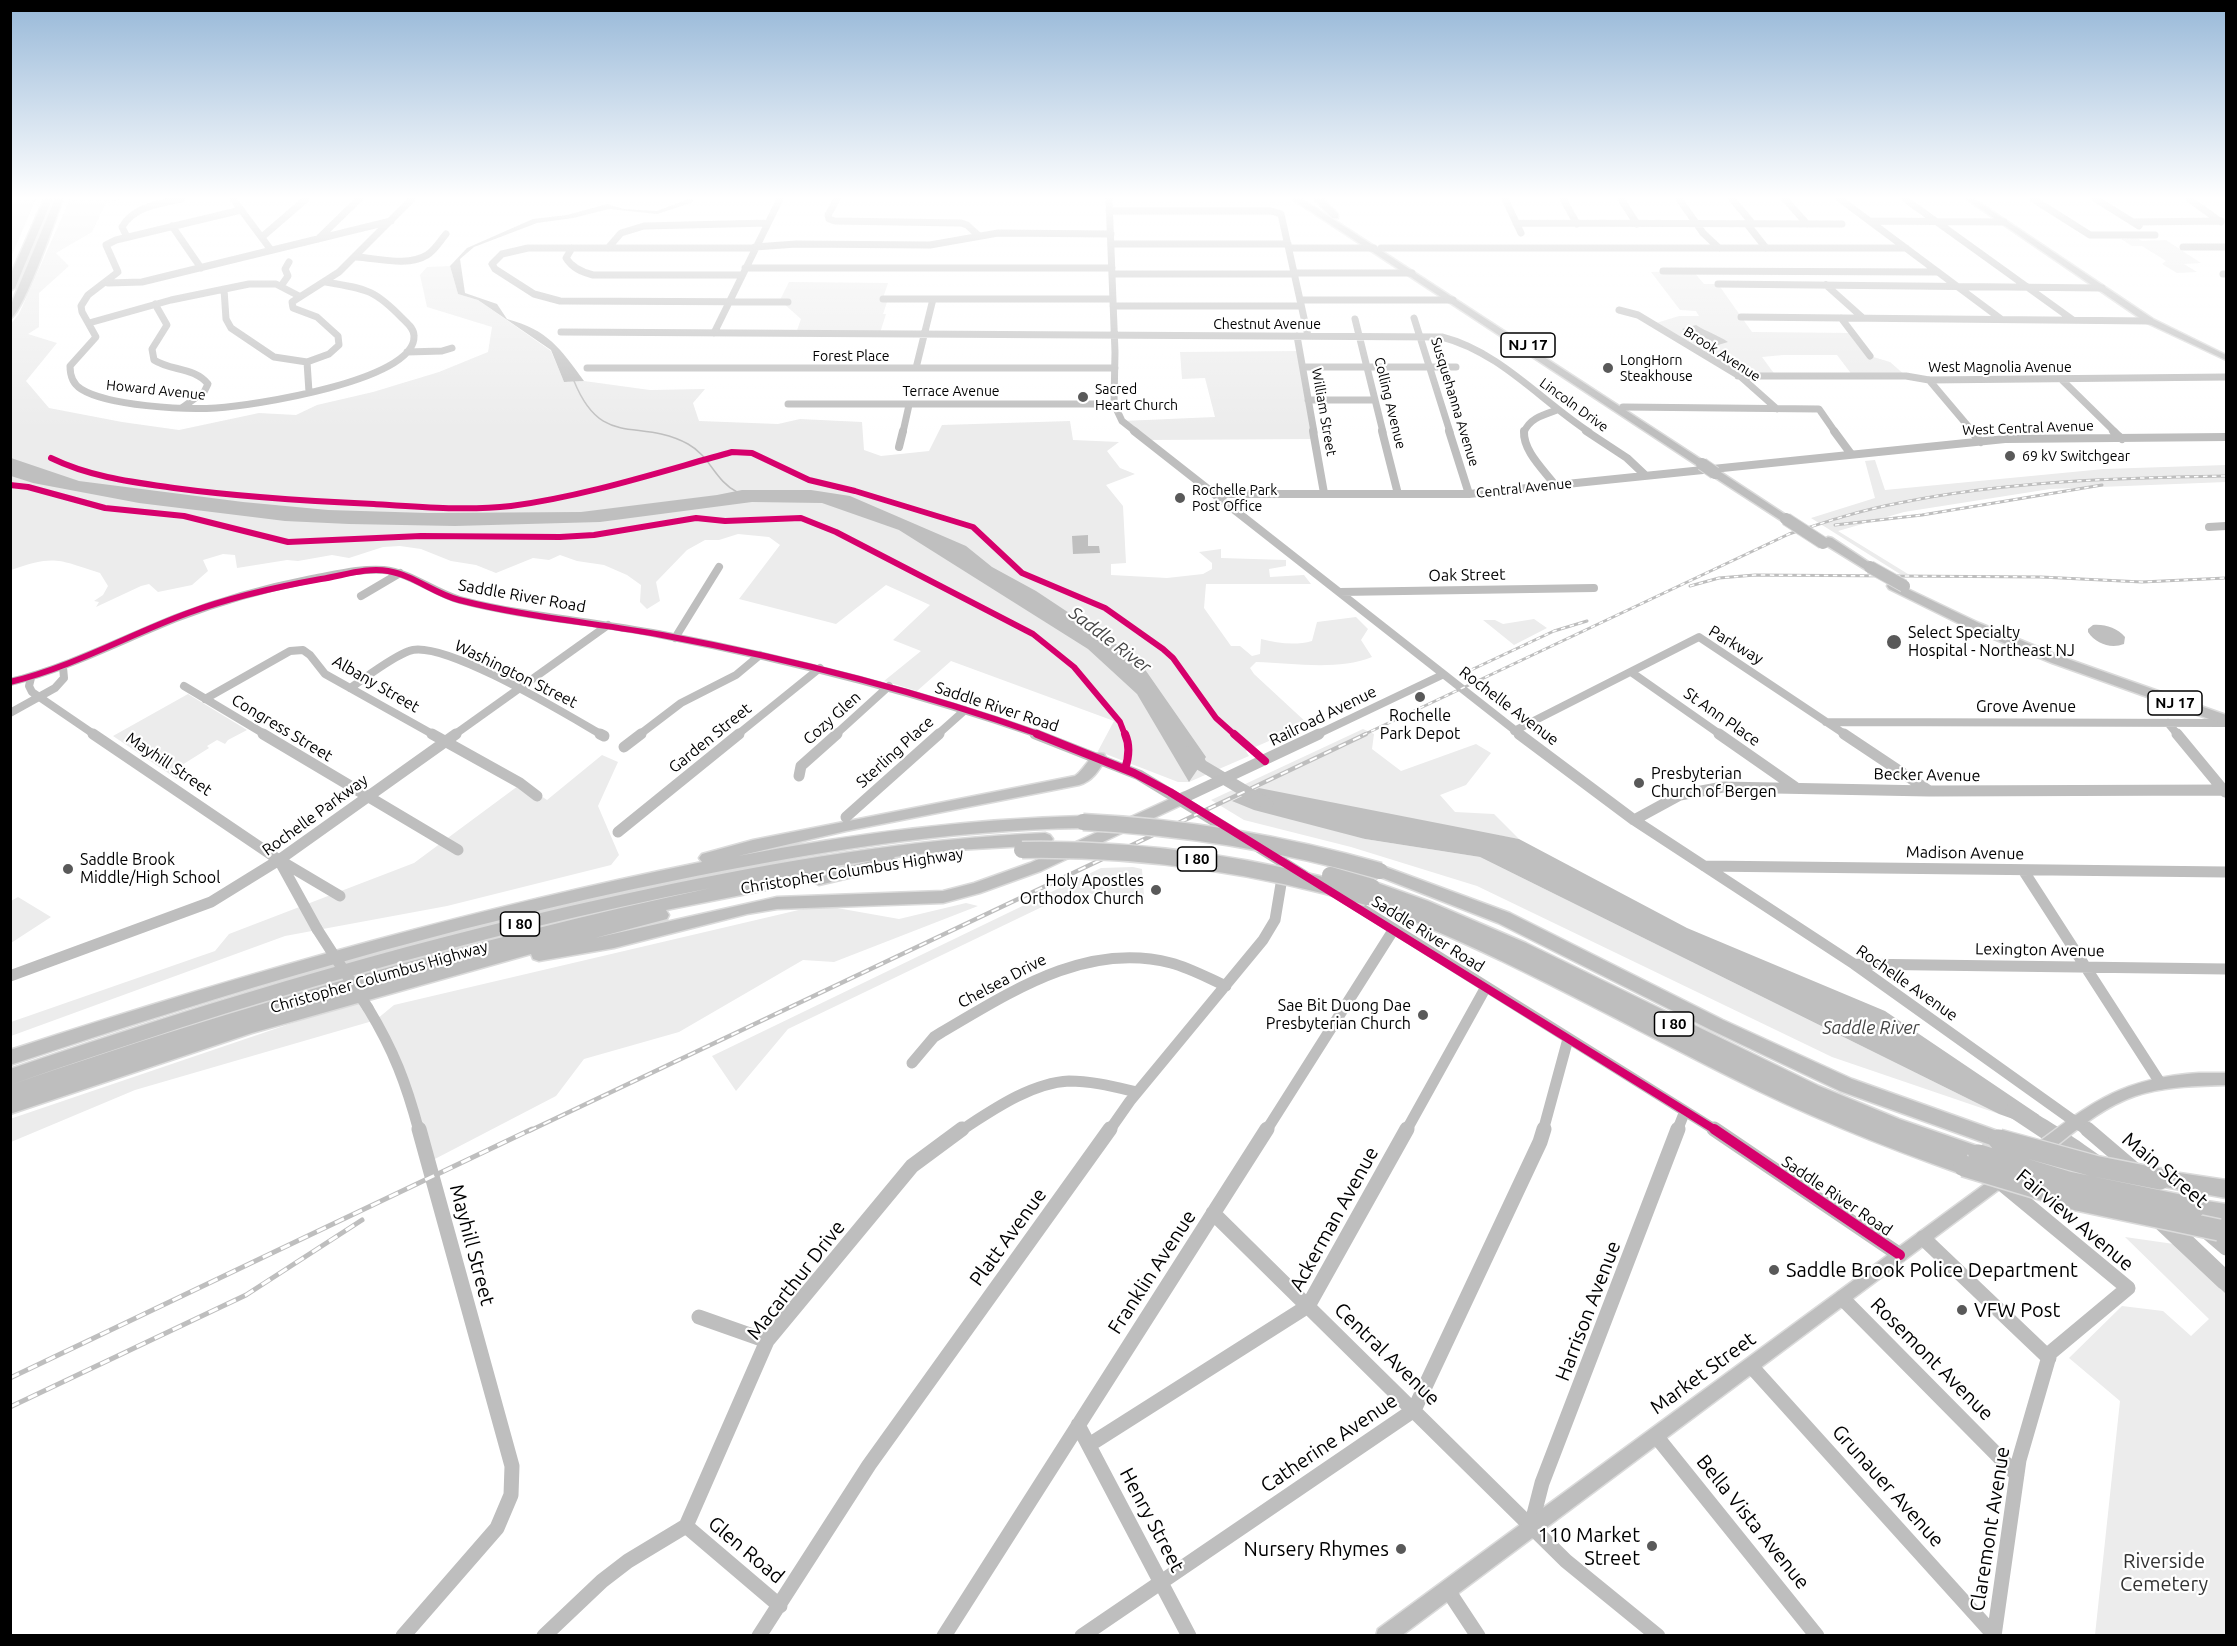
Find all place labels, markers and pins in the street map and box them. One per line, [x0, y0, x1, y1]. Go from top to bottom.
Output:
place label: LongHorn Steakhouse [1620, 352, 1693, 384]
marker: LongHorn Steakhouse [1601, 361, 1615, 375]
place label: Sacred Heart Church [1095, 381, 1178, 413]
marker: Sacred Heart Church [1076, 390, 1090, 404]
place label: 69 kV Switchgear [2022, 448, 2130, 464]
marker: 69 kV Switchgear [2003, 449, 2017, 463]
place label: Rochelle Park Post Office [1192, 482, 1277, 514]
marker: Rochelle Park Post Office [1173, 491, 1187, 505]
place label: Select Specialty Hospital - Northeast NJ [1908, 623, 2075, 661]
marker: Select Specialty Hospital - Northeast NJ [1885, 633, 1903, 651]
marker: Rochelle Park Depot [1413, 690, 1427, 704]
place label: Rochelle Park Depot [1380, 706, 1460, 744]
place label: Presbyterian Church of Bergen [1651, 764, 1777, 802]
marker: Presbyterian Church of Bergen [1632, 776, 1646, 790]
place label: Saddle Brook Middle/High School [80, 850, 220, 888]
marker: Saddle Brook Middle/High School [61, 862, 75, 876]
place label: Holy Apostles Orthodox Church [1020, 871, 1144, 909]
marker: Holy Apostles Orthodox Church [1149, 883, 1163, 897]
place label: Sae Bit Duong Dae Presbyterian Church [1266, 996, 1411, 1034]
marker: Sae Bit Duong Dae Presbyterian Church [1416, 1008, 1430, 1022]
place label: Saddle Brook Police Department [1786, 1258, 2078, 1282]
marker: Saddle Brook Police Department [1767, 1263, 1781, 1277]
place label: VFW Post [1974, 1298, 2060, 1322]
marker: VFW Post [1955, 1303, 1969, 1317]
place label: 110 Market Street [1538, 1523, 1640, 1570]
place label: Nursery Rhymes [1243, 1537, 1389, 1561]
marker: 110 Market Street [1645, 1539, 1659, 1553]
marker: Nursery Rhymes [1394, 1542, 1408, 1556]

